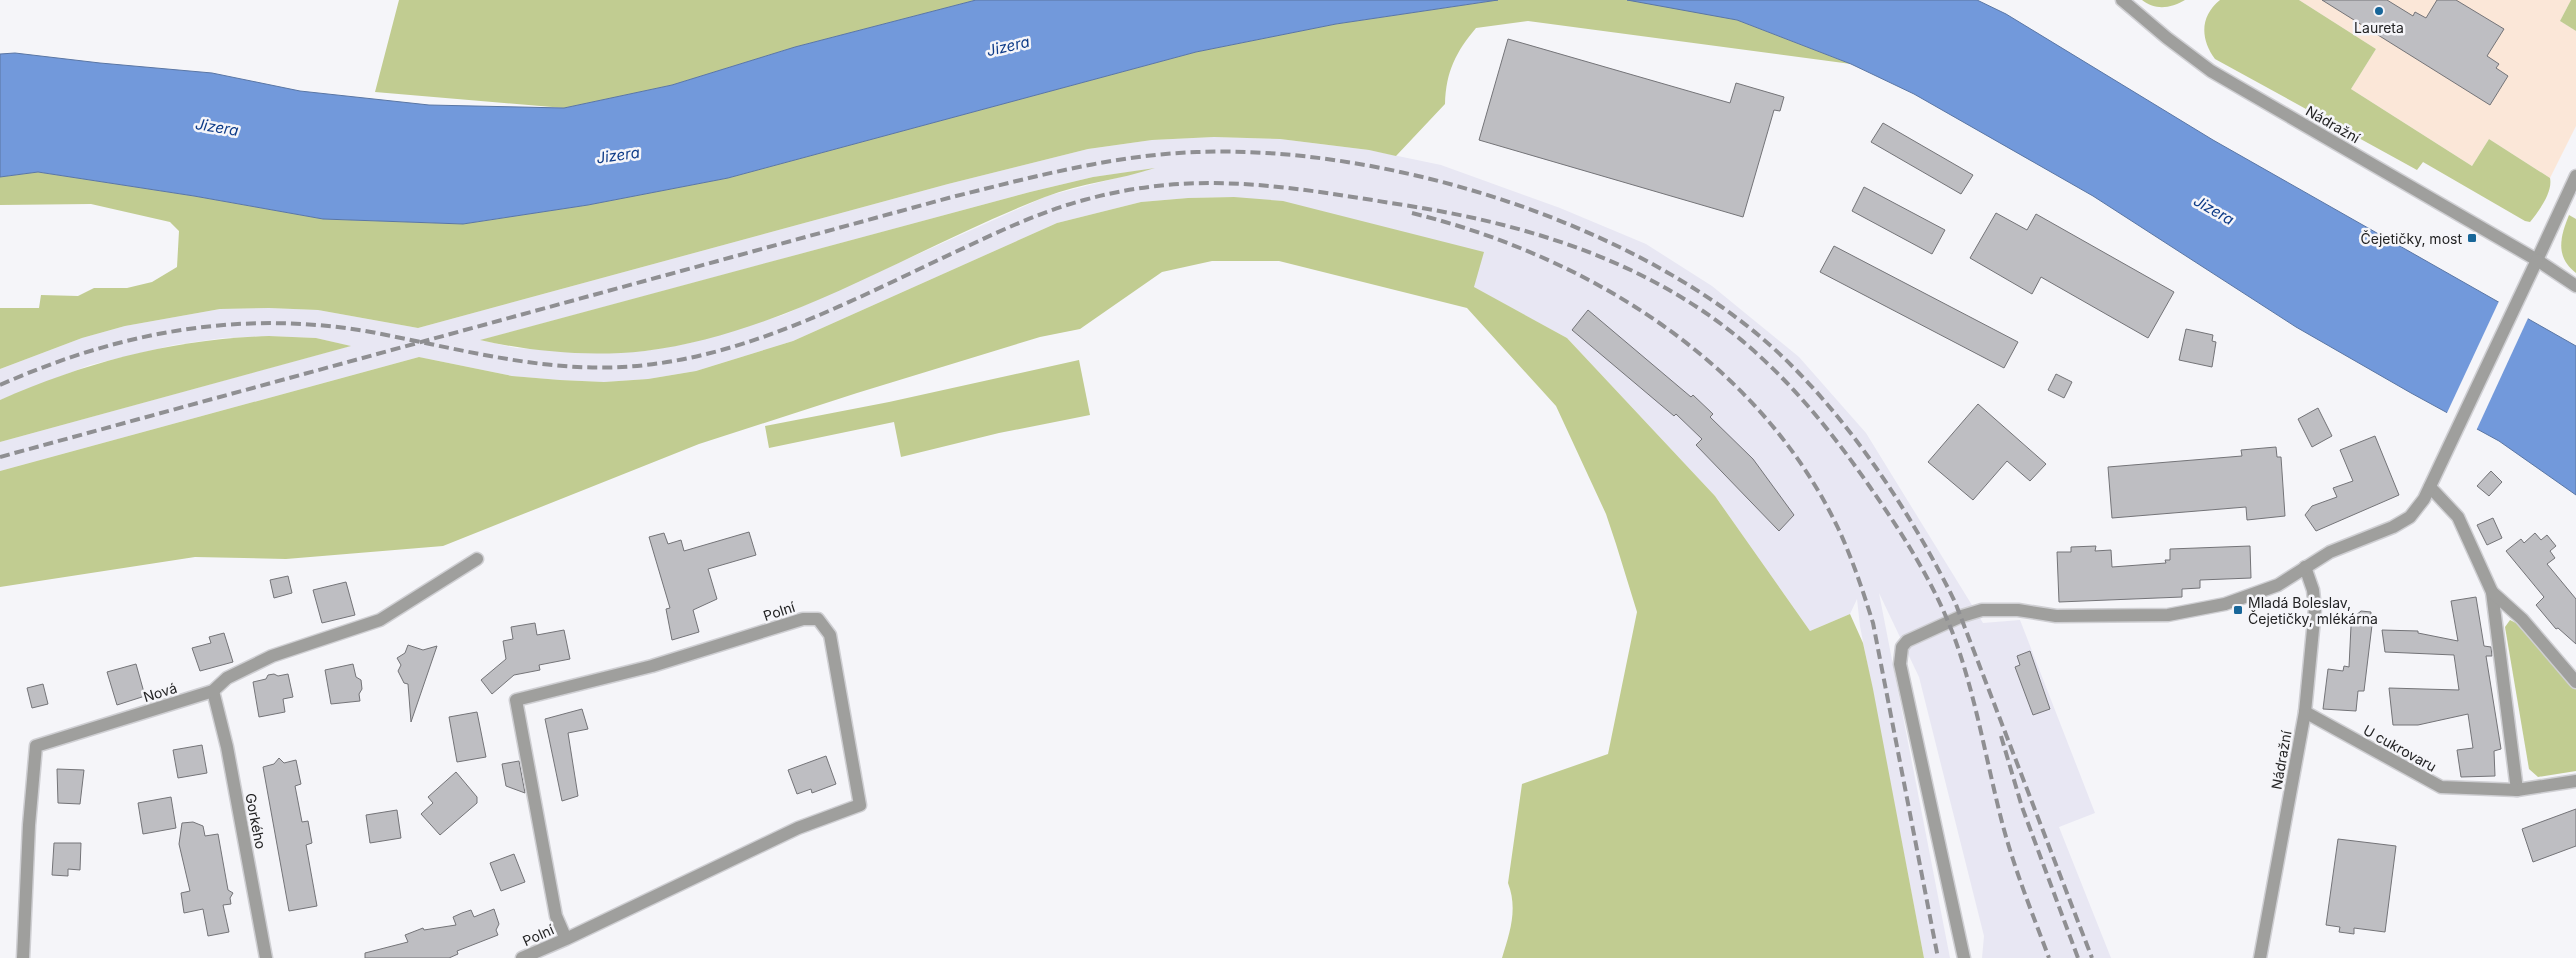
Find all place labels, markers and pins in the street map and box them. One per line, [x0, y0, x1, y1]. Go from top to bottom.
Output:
marker: Laureta [2373, 5, 2385, 17]
place label: Laureta [2354, 19, 2404, 36]
place label: Čejetičky, most [2361, 230, 2462, 247]
marker: Čejetičky, most [2466, 232, 2478, 244]
place label: Mladá Boleslav, Čejetičky, mlékárna [2248, 594, 2378, 627]
marker: Mladá Boleslav, Čejetičky, mlékárna [2232, 604, 2244, 616]

